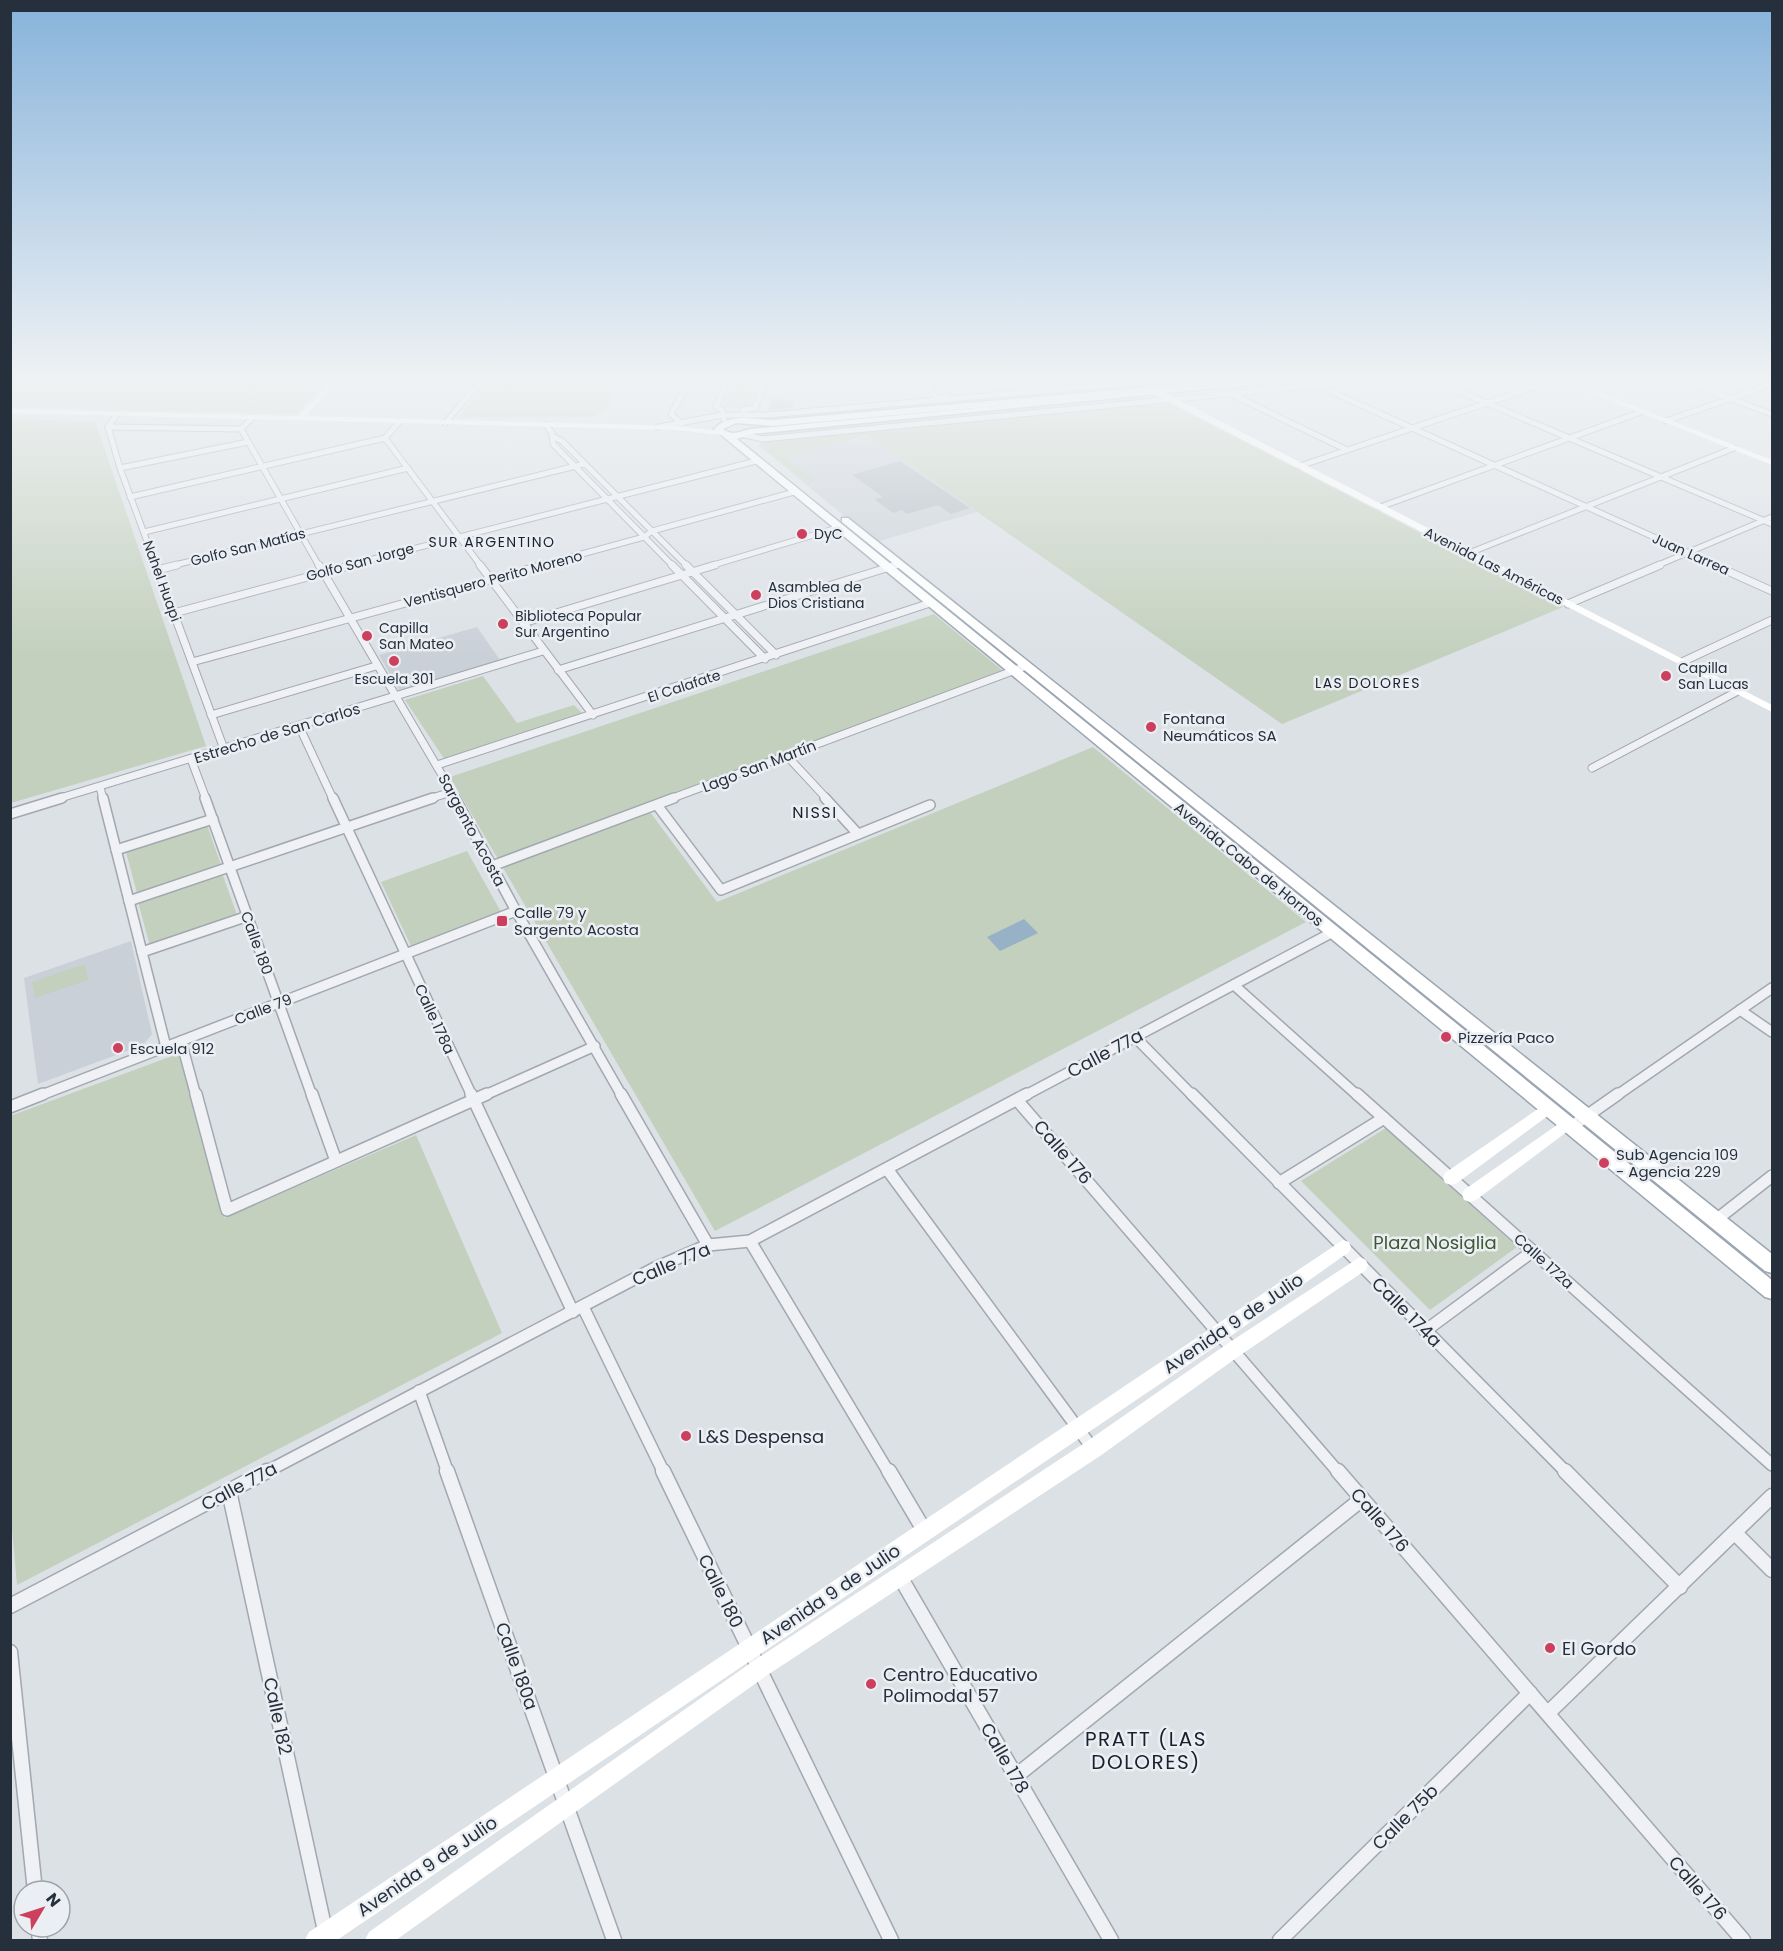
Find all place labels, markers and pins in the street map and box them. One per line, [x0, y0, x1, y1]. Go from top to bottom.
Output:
place label: DyC [814, 524, 843, 544]
marker: DyC [795, 527, 809, 541]
place label: Asamblea de Dios Cristiana [768, 577, 865, 613]
marker: Asamblea de Dios Cristiana [749, 588, 763, 602]
place label: Biblioteca Popular Sur Argentino [515, 606, 641, 642]
marker: Biblioteca Popular Sur Argentino [496, 617, 510, 631]
place label: Capilla San Mateo [379, 618, 454, 654]
marker: Capilla San Mateo [360, 629, 374, 643]
marker: Escuela 301 [387, 654, 401, 668]
place label: Capilla San Lucas [1678, 658, 1749, 694]
place label: Escuela 301 [355, 669, 433, 689]
marker: Capilla San Lucas [1659, 669, 1673, 683]
place label: Fontana Neumáticos SA [1163, 708, 1277, 746]
marker: Fontana Neumáticos SA [1144, 720, 1158, 734]
place label: Calle 79 y Sargento Acosta [514, 902, 639, 940]
marker: Calle 79 y Sargento Acosta [495, 914, 509, 928]
place label: Pizzería Paco [1458, 1027, 1554, 1048]
marker: Pizzería Paco [1439, 1030, 1453, 1044]
place label: Escuela 912 [130, 1038, 214, 1059]
marker: Escuela 912 [111, 1041, 125, 1055]
place label: Sub Agencia 109 - Agencia 229 [1616, 1144, 1738, 1182]
marker: Sub Agencia 109 - Agencia 229 [1597, 1156, 1611, 1170]
place label: L&S Despensa [698, 1424, 824, 1449]
marker: L&S Despensa [679, 1429, 693, 1443]
place label: El Gordo [1562, 1636, 1636, 1661]
marker: El Gordo [1543, 1641, 1557, 1655]
place label: Centro Educativo Polimodal 57 [883, 1662, 1038, 1708]
marker: Centro Educativo Polimodal 57 [864, 1677, 878, 1691]

